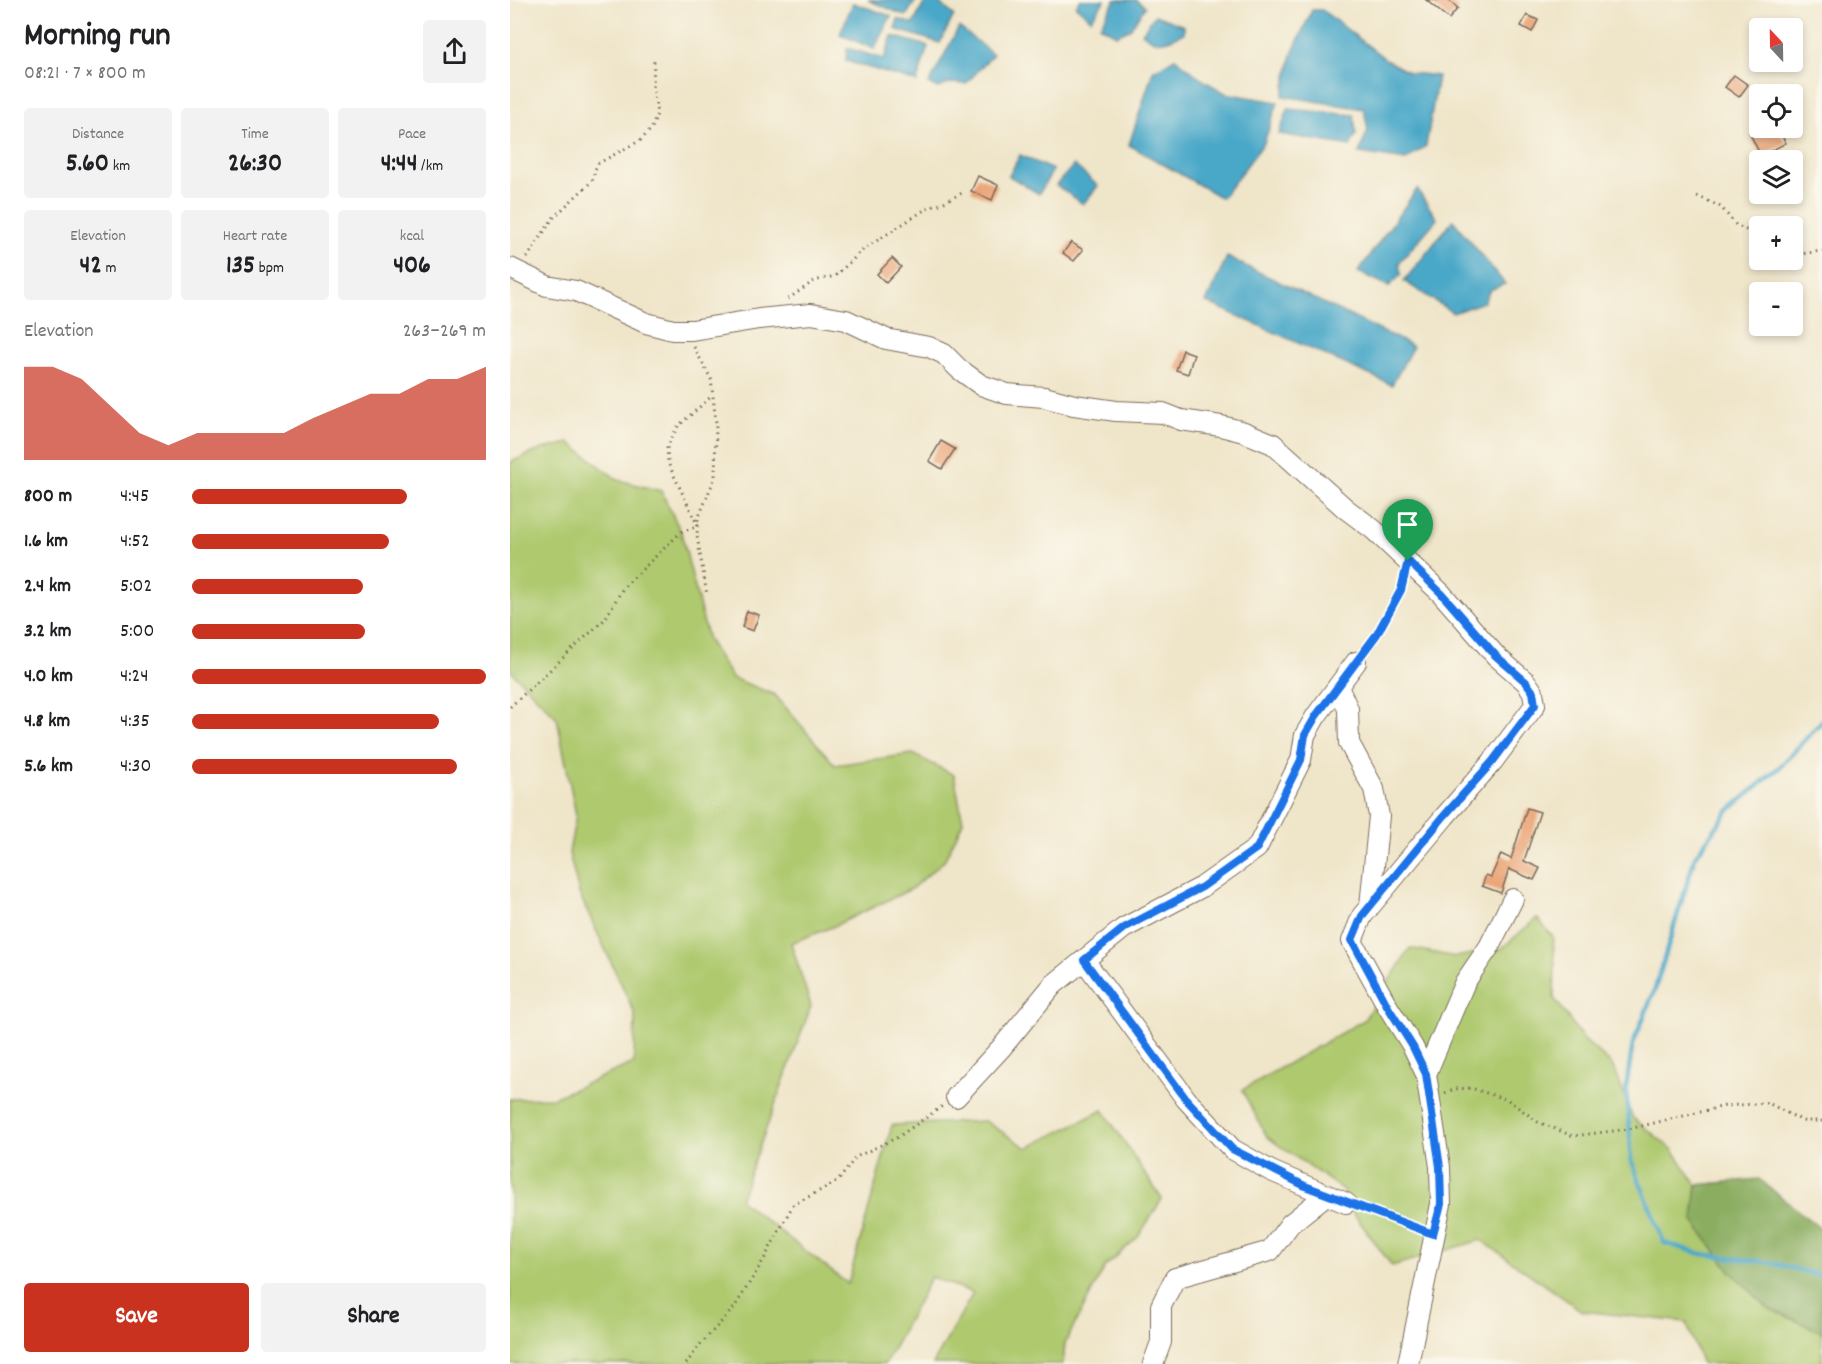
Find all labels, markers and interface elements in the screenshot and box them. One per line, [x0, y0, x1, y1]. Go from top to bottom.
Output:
text: Morning run [24, 14, 171, 61]
north arrow [1749, 18, 1803, 72]
map controls [1749, 18, 1803, 336]
button: share [423, 20, 486, 83]
text: 08:21 · 7 × 800 m [24, 60, 146, 88]
button: locate [1749, 84, 1803, 138]
text: Distance [72, 123, 124, 146]
text: Time [241, 123, 269, 146]
text: Pace [398, 123, 426, 146]
text: 5.60 [66, 146, 109, 183]
text: 26:30 [228, 146, 282, 183]
text: 4:44 [381, 146, 417, 183]
button: layers [1749, 150, 1803, 204]
text: km [109, 155, 130, 178]
text: /km [417, 155, 443, 178]
button: + [1749, 216, 1803, 270]
text: Elevation [70, 225, 126, 248]
text: Heart rate [223, 225, 287, 248]
text: kcal [400, 225, 424, 248]
text: 42 [80, 248, 102, 285]
text: 135 [226, 248, 255, 285]
text: 406 [393, 248, 431, 285]
text: m [102, 257, 116, 280]
text: bpm [255, 257, 284, 280]
button: − [1749, 282, 1803, 336]
text: Elevation [24, 318, 94, 346]
text: 263–269 m [403, 318, 486, 346]
text: 800 m [24, 483, 72, 511]
text: 4:45 [120, 483, 149, 511]
pin [1382, 499, 1433, 561]
icon: arrive [1391, 508, 1424, 541]
text: 1.6 km [24, 528, 68, 556]
text: 4:52 [120, 528, 150, 556]
text: 2.4 km [24, 573, 71, 601]
text: 5:02 [120, 573, 152, 601]
text: 3.2 km [24, 618, 71, 646]
text: 5:00 [120, 618, 154, 646]
text: 4.0 km [24, 663, 73, 691]
text: 4:24 [120, 663, 149, 691]
text: 4.8 km [24, 708, 70, 736]
text: 4:35 [120, 708, 150, 736]
text: 5.6 km [24, 753, 73, 781]
text: 4:30 [120, 753, 151, 781]
button: Save [24, 1283, 249, 1352]
button: Share [261, 1283, 486, 1352]

